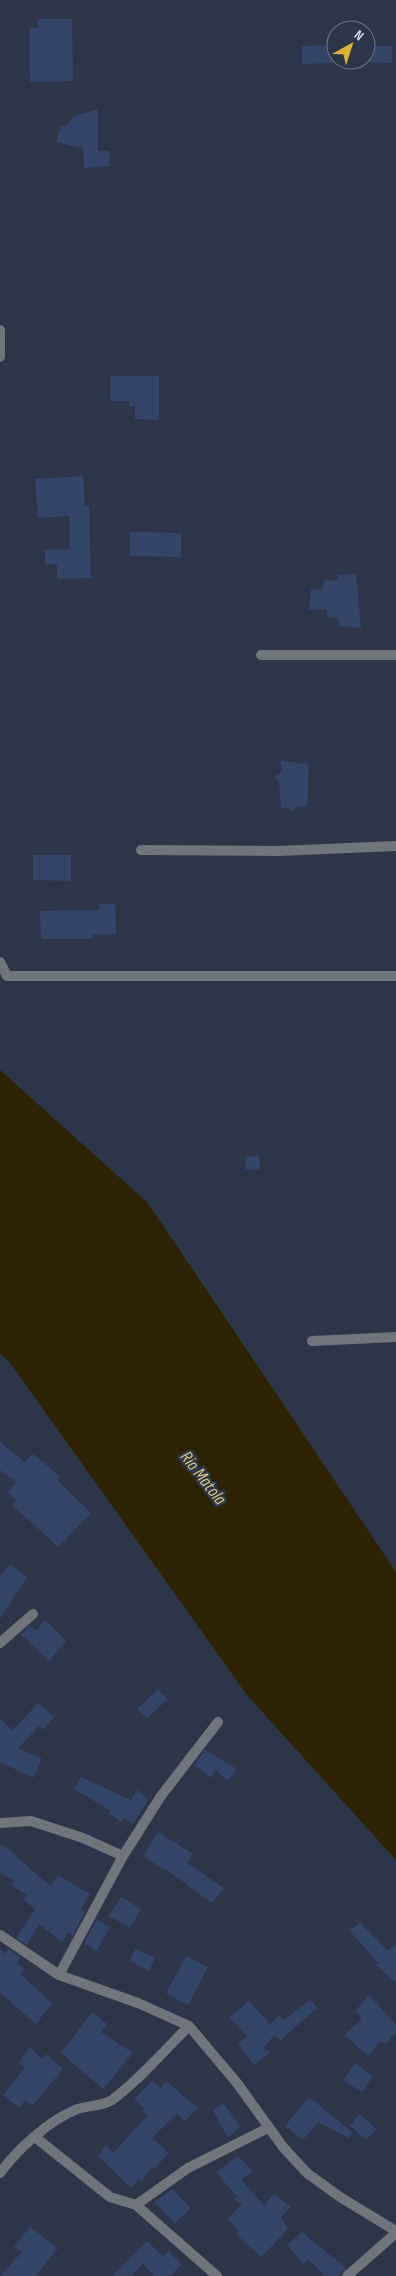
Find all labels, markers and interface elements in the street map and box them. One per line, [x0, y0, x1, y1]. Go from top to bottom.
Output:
north arrow [326, 20, 376, 70]
text: N [351, 26, 367, 44]
water label: Rio Matola [175, 1447, 231, 1510]

